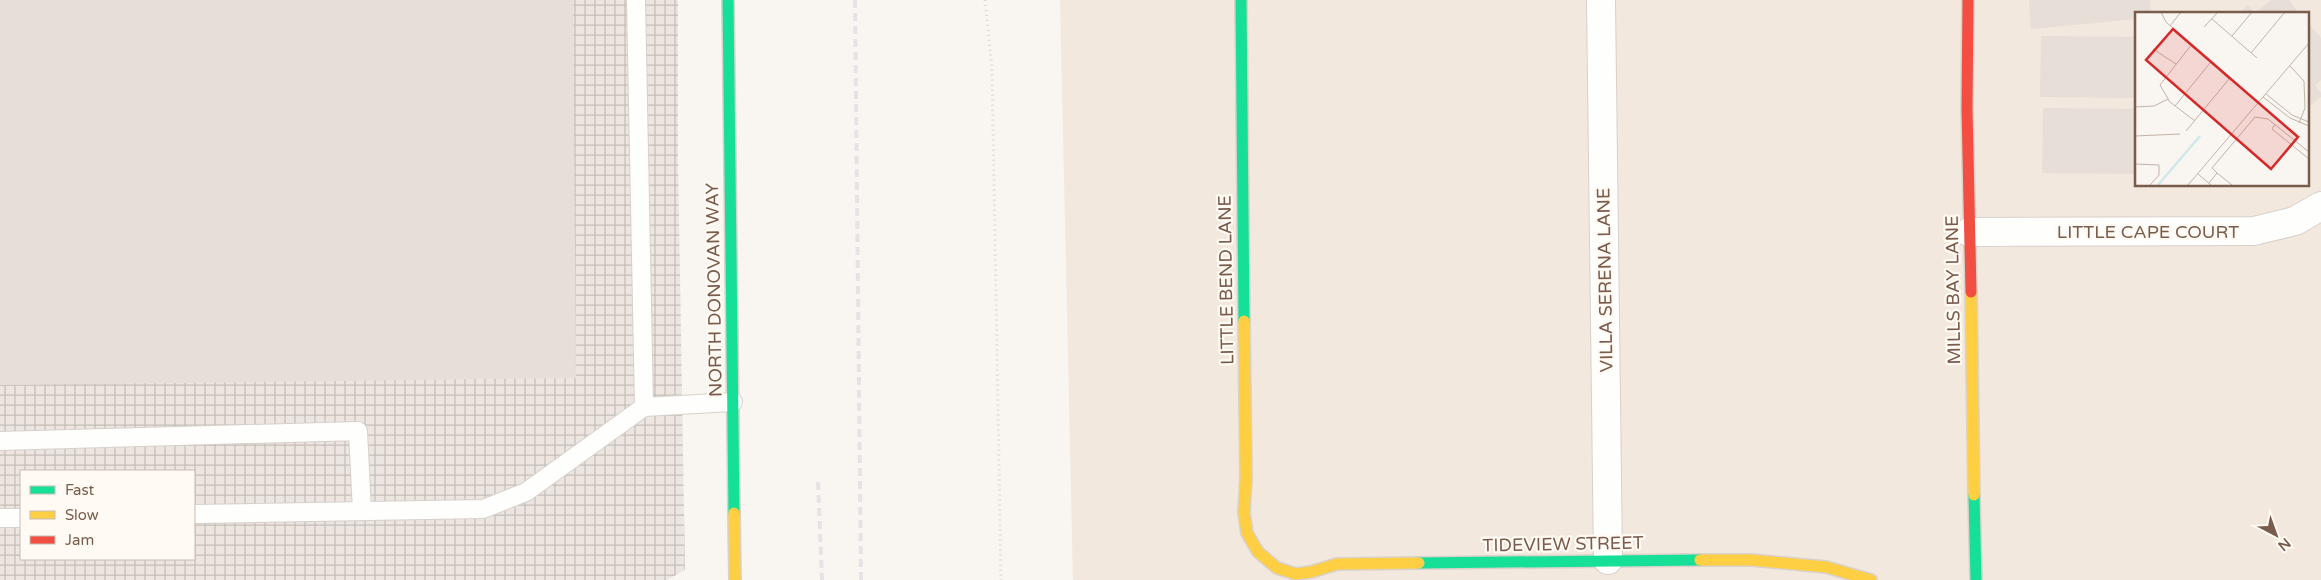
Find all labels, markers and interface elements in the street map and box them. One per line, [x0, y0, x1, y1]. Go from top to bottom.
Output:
inset map [2135, 12, 2308, 186]
street label: NORTH DONOVAN WAY [701, 182, 727, 397]
street label: VILLA SERENA LANE [1592, 187, 1618, 373]
street label: LITTLE BEND LANE [1214, 195, 1238, 365]
street label: MILLS BAY LANE [1941, 215, 1965, 365]
street label: LITTLE CAPE COURT [2057, 221, 2239, 243]
legend [20, 470, 195, 560]
text: Fast [65, 481, 95, 499]
text: Slow [65, 506, 99, 524]
north arrow [2251, 510, 2301, 560]
text: Jam [65, 531, 94, 549]
street label: TIDEVIEW STREET [1482, 532, 1644, 556]
text: N [2274, 534, 2294, 555]

